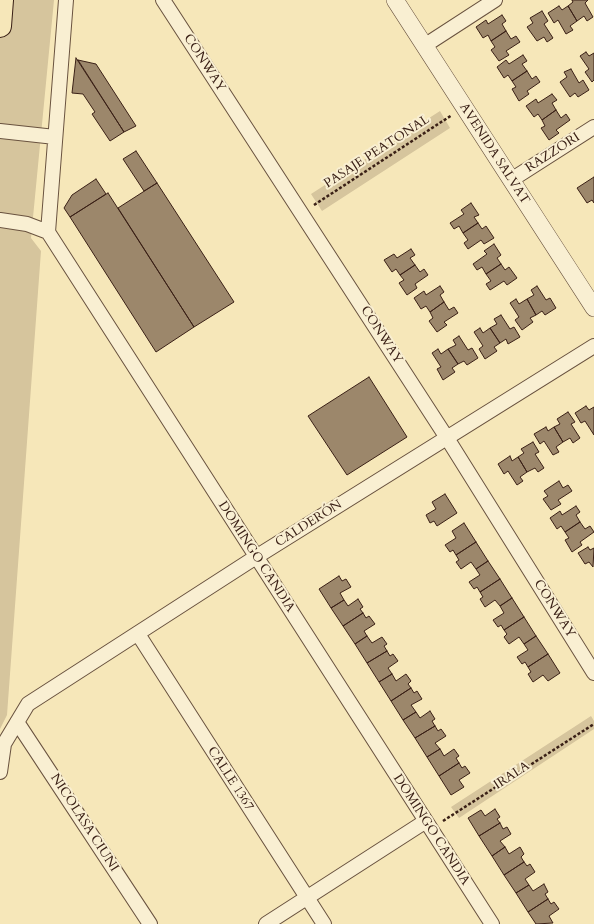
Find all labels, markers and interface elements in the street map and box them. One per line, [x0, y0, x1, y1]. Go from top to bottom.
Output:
street label: CONWAY [180, 31, 228, 95]
street label: AVENIDA SALVAT [455, 100, 533, 208]
street label: PASAJE PEATONAL [321, 112, 433, 192]
street label: RAZZORI [523, 130, 583, 176]
street label: CONWAY [357, 303, 405, 367]
street label: CALDERÓN [273, 497, 345, 551]
street label: DOMINGO CANDIA [214, 499, 298, 615]
street label: CONWAY [530, 577, 578, 641]
street label: CALLE 1367 [204, 744, 256, 814]
street label: IRALA [491, 759, 533, 793]
street label: NICOLASA CIUNI [47, 771, 121, 875]
street label: DOMINGO CANDIA [389, 772, 473, 888]

